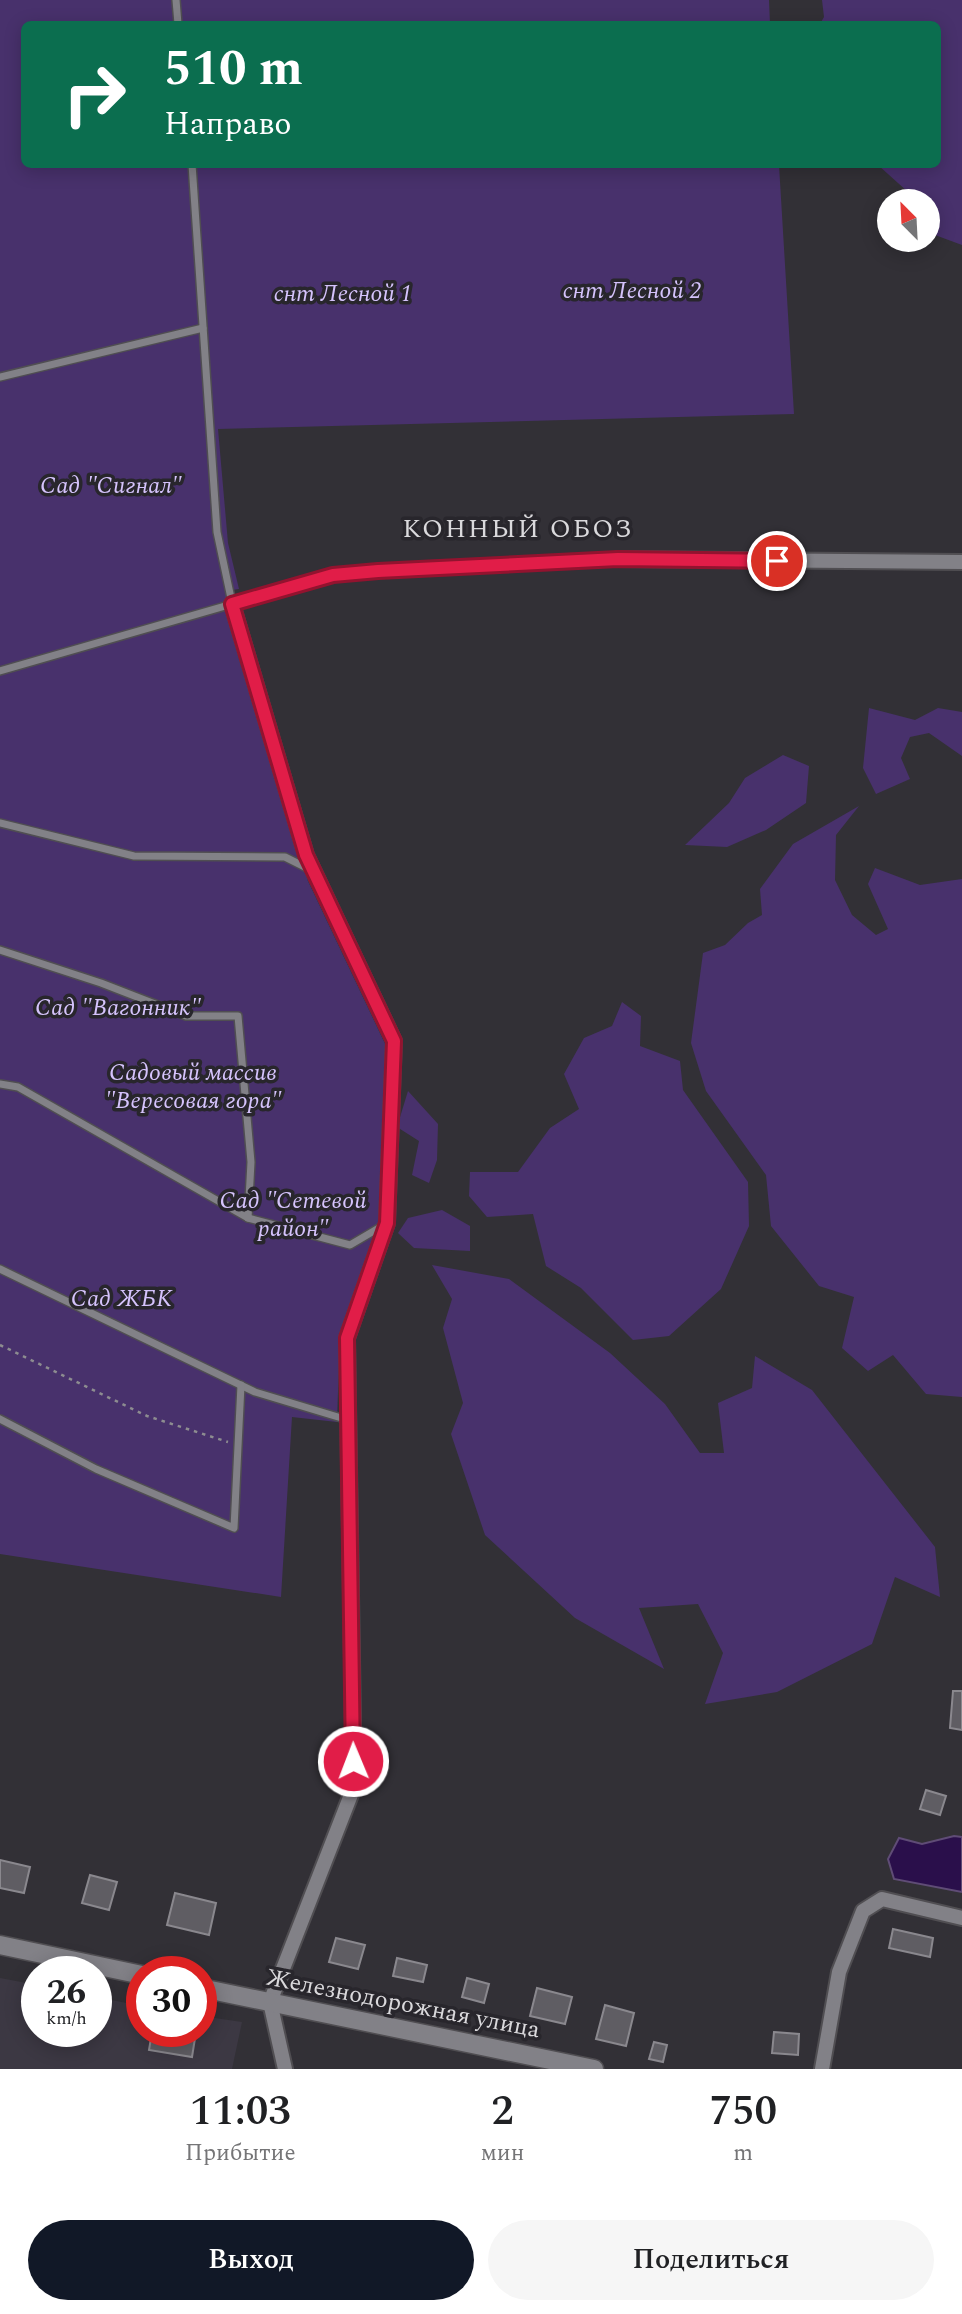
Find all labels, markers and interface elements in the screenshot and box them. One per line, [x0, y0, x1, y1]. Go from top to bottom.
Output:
text: 510 m [164, 32, 303, 107]
icon: right [49, 49, 140, 140]
text: Направо [164, 100, 291, 149]
north arrow [877, 189, 940, 252]
map controls [877, 189, 940, 252]
park label: снт Лесной 2 [563, 273, 701, 309]
park label: снт Лесной 1 [274, 276, 412, 312]
park label: Сад "Сигнал" [40, 468, 182, 504]
district label: КОННЫЙ ОБОЗ [402, 509, 634, 549]
pin [747, 531, 807, 591]
icon: arrive [758, 542, 796, 580]
park label: Сад "Вагонник" [35, 990, 201, 1026]
park label: Садовый массив "Вересовая гора" [104, 1055, 282, 1119]
park label: Сад "Сетевой район" [220, 1183, 367, 1247]
park label: Сад ЖБК [71, 1281, 173, 1317]
position arrow [316, 1724, 390, 1798]
speed limit sign: 30 [126, 1956, 217, 2047]
street label: Железнодорожная улица [263, 1960, 543, 2048]
text: 26 [47, 1966, 86, 2019]
text: km/h [46, 2005, 87, 2032]
text: 11:03 [190, 2080, 291, 2143]
text: 2 [491, 2080, 514, 2143]
text: 750 [709, 2080, 777, 2143]
text: Прибытие [185, 2136, 296, 2171]
text: мин [481, 2136, 524, 2171]
text: m [733, 2136, 753, 2171]
button: Выход [28, 2220, 474, 2300]
button: Поделиться [488, 2220, 934, 2300]

